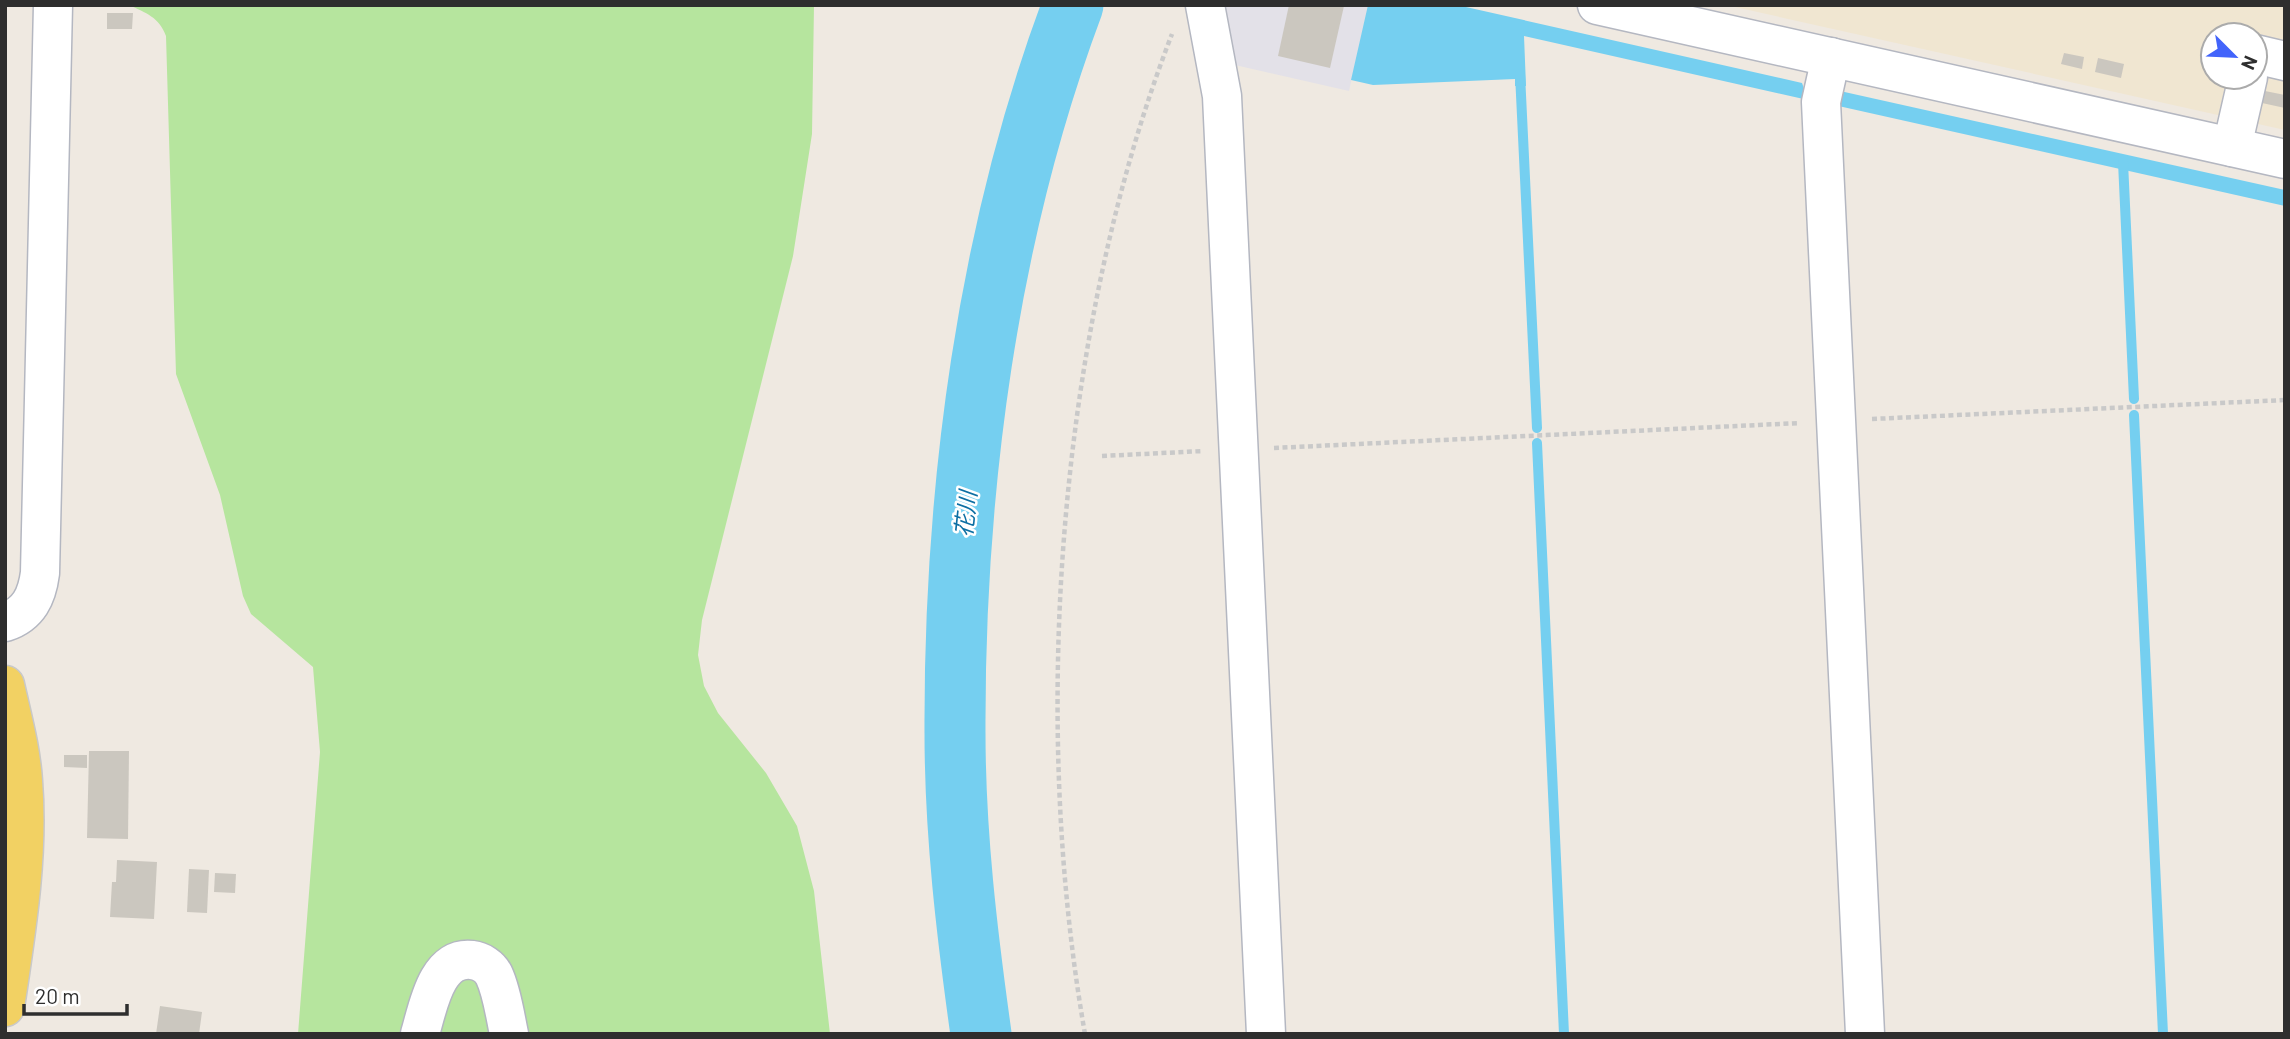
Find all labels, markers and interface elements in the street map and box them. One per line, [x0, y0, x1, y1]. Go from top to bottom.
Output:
north arrow [2199, 21, 2269, 91]
text: N [2237, 53, 2263, 74]
water label: 花川 [949, 487, 982, 538]
scale bar [24, 972, 128, 1016]
text: 20 m [35, 983, 80, 1008]

